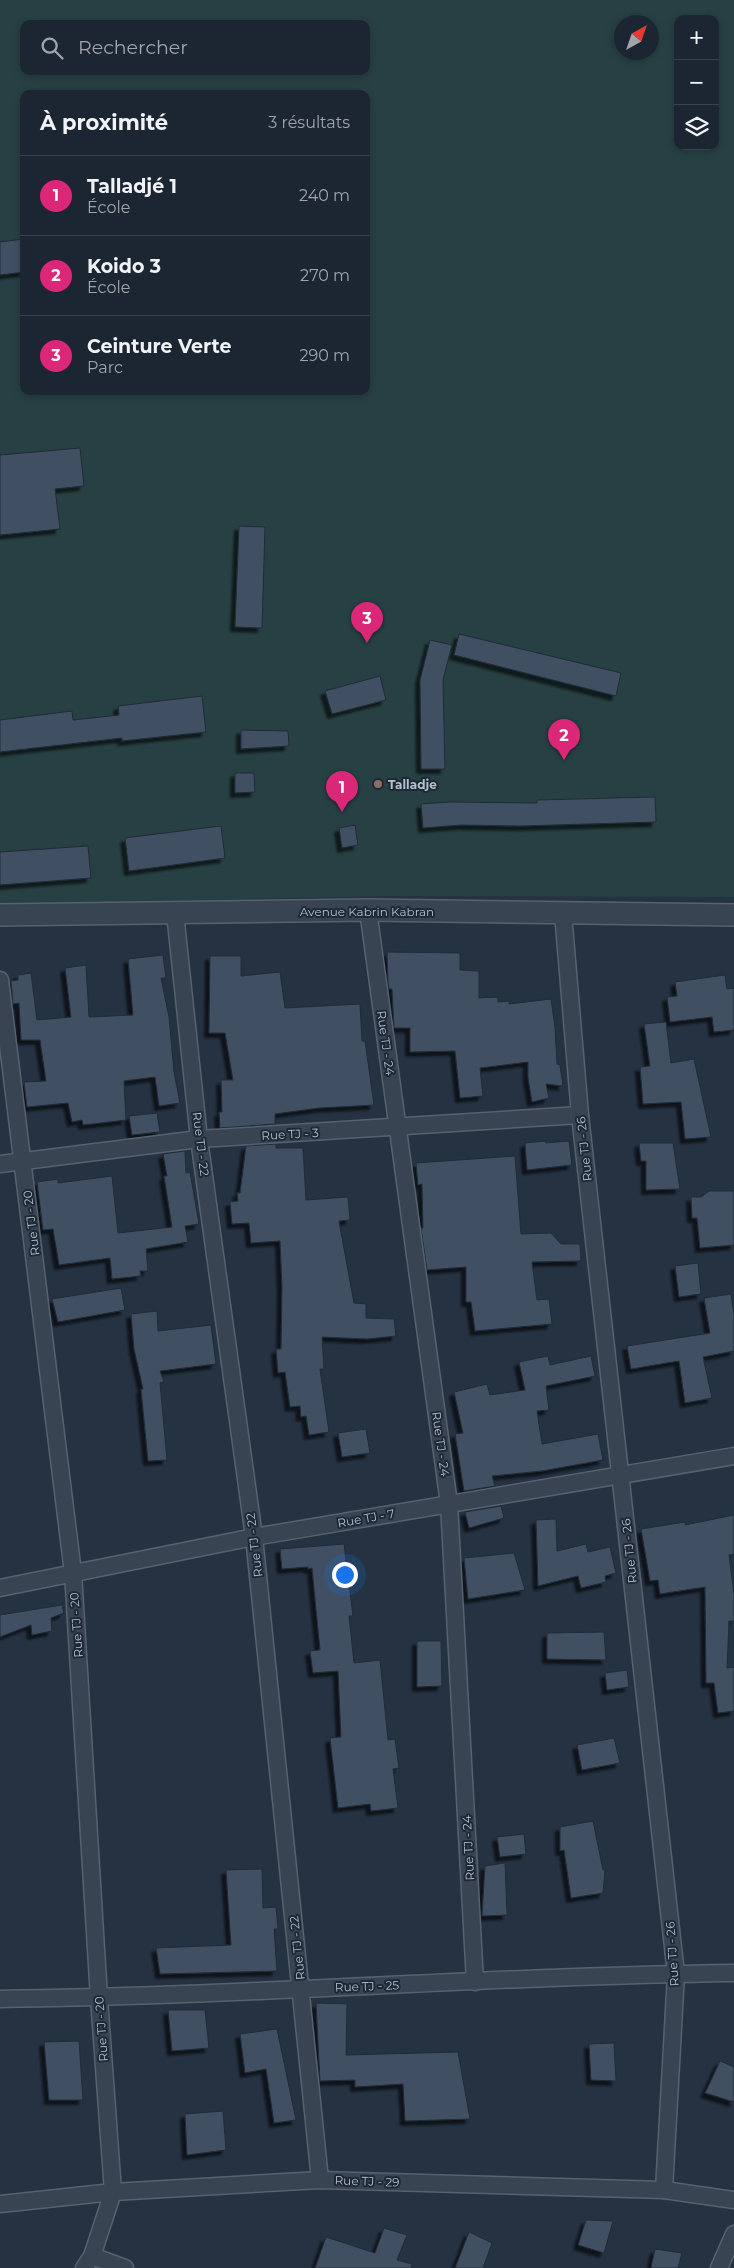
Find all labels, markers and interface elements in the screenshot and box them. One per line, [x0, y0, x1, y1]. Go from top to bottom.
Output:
north arrow [614, 15, 659, 60]
map controls [674, 15, 719, 150]
button: + [674, 15, 719, 60]
search box [20, 20, 370, 75]
icon: search [38, 34, 66, 62]
text: Rechercher [78, 36, 188, 59]
button: − [674, 60, 719, 105]
button: layers [674, 105, 719, 150]
text: À proximité [40, 110, 168, 135]
text: 3 résultats [268, 113, 350, 132]
text: Talladjé 1 [87, 175, 177, 198]
text: 1 [53, 186, 59, 205]
text: 240 m [299, 186, 350, 205]
text: École [87, 198, 130, 217]
text: Koido 3 [87, 255, 161, 278]
text: 2 [51, 266, 61, 285]
text: 270 m [300, 266, 350, 285]
text: École [87, 278, 130, 297]
text: Ceinture Verte [87, 335, 231, 358]
text: 3 [51, 346, 61, 365]
text: 290 m [299, 346, 350, 365]
text: Parc [87, 358, 123, 377]
pin: 3 [351, 602, 383, 643]
pin: 2 [548, 719, 580, 760]
pin: 1 [326, 771, 358, 812]
place label: Talladje [388, 777, 437, 792]
marker: Talladje [372, 778, 384, 790]
street label: Avenue Kabrin Kabran [300, 904, 434, 919]
street label: Rue TJ - 24 [374, 1010, 398, 1076]
street label: Rue TJ - 22 [190, 1111, 212, 1177]
street label: Rue TJ - 26 [573, 1116, 595, 1182]
street label: Rue TJ - 3 [261, 1125, 319, 1143]
street label: Rue TJ - 20 [20, 1190, 42, 1256]
street label: Rue TJ - 24 [429, 1411, 453, 1477]
street label: Rue TJ - 7 [336, 1506, 396, 1530]
street label: Rue TJ - 22 [243, 1512, 265, 1578]
street label: Rue TJ - 26 [618, 1518, 640, 1584]
your location [332, 1562, 358, 1588]
street label: Rue TJ - 20 [66, 1592, 86, 1658]
street label: Rue TJ - 24 [459, 1815, 477, 1881]
street label: Rue TJ - 22 [286, 1915, 308, 1981]
street label: Rue TJ - 26 [662, 1921, 682, 1987]
street label: Rue TJ - 25 [335, 1977, 400, 1995]
street label: Rue TJ - 20 [91, 1996, 111, 2062]
street label: Rue TJ - 29 [334, 2172, 400, 2190]

